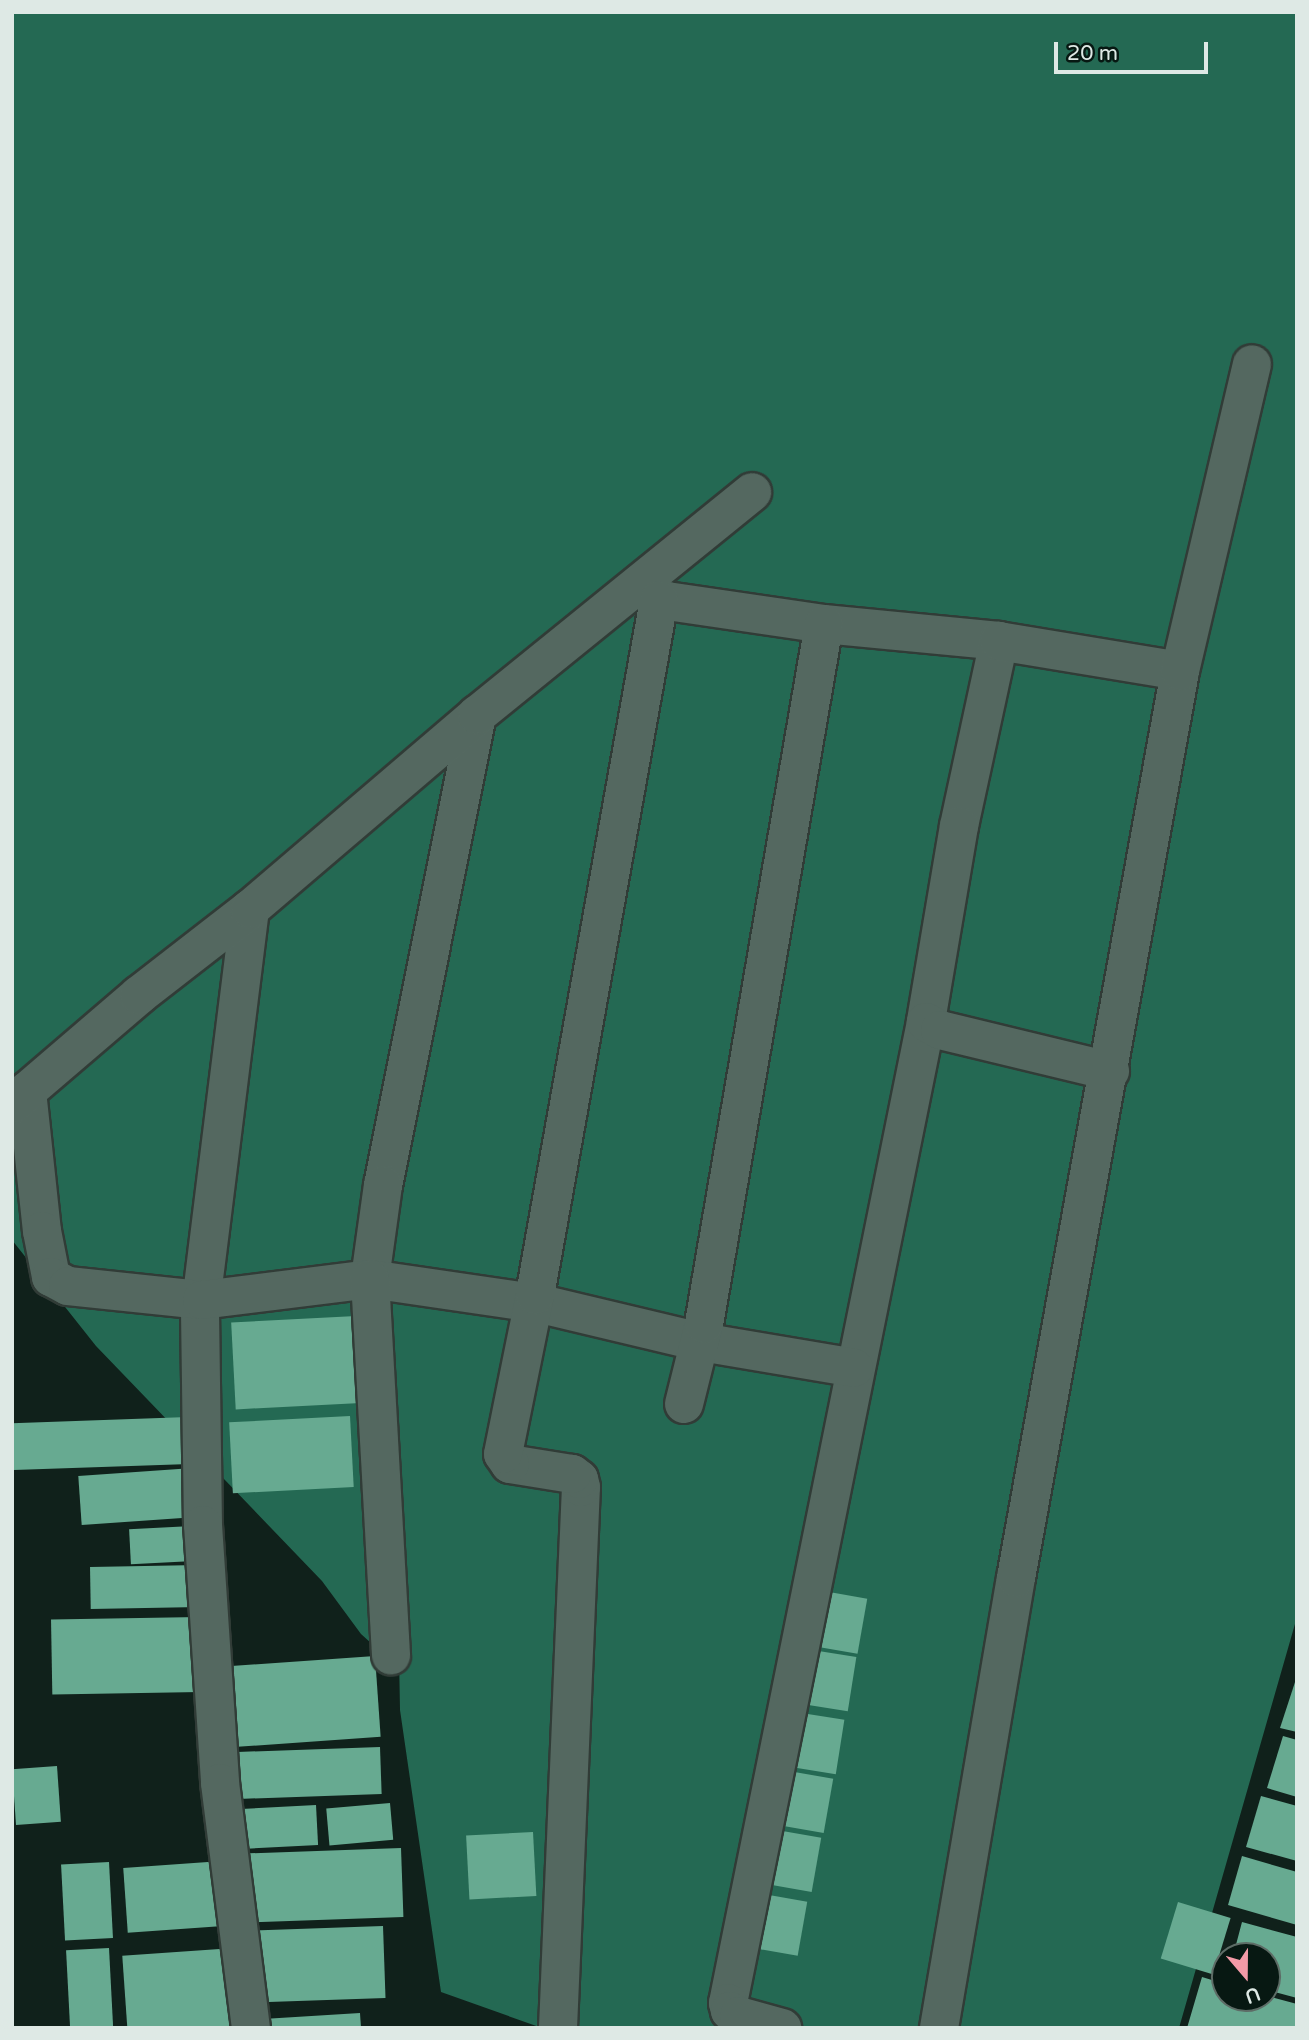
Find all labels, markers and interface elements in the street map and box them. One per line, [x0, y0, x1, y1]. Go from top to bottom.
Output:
scale bar [1057, 28, 1211, 72]
text: 20 m [1067, 41, 1118, 66]
north arrow [1211, 1942, 1281, 2012]
text: U [1242, 1982, 1263, 2008]

